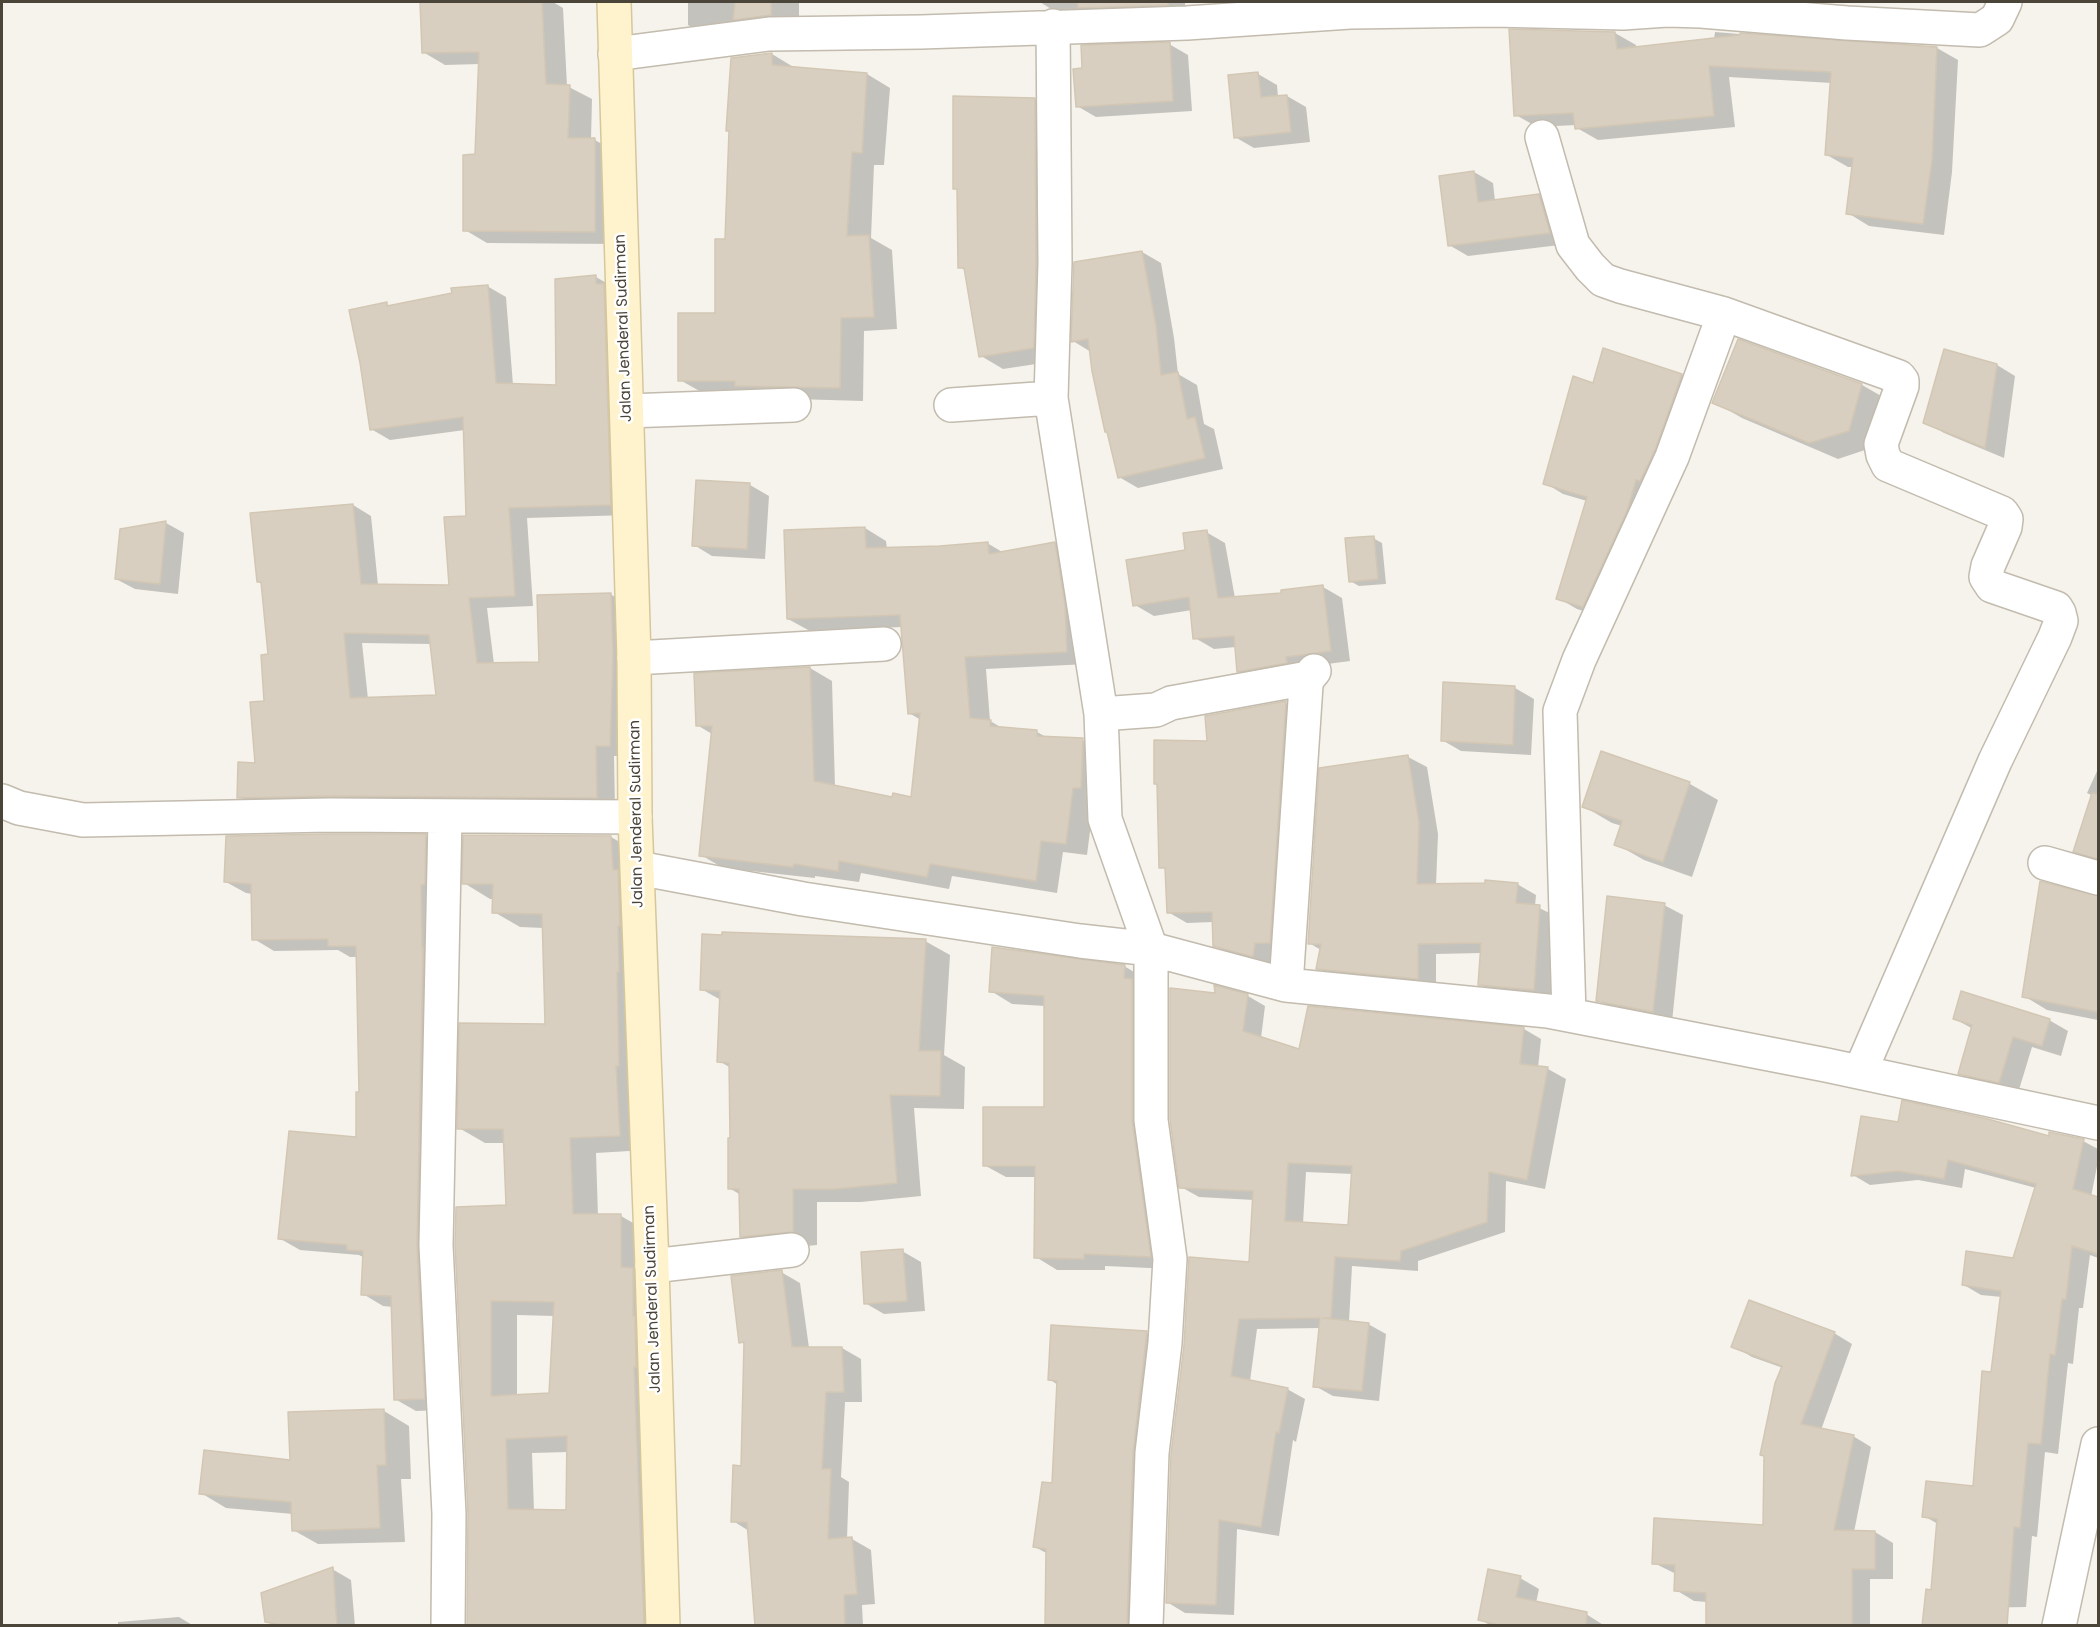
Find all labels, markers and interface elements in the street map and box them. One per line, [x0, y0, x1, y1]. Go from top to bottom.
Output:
street label: Jalan Jenderal Sudirman [612, 234, 636, 422]
street label: Jalan Jenderal Sudirman [626, 720, 648, 908]
street label: Jalan Jenderal Sudirman [641, 1205, 665, 1393]

